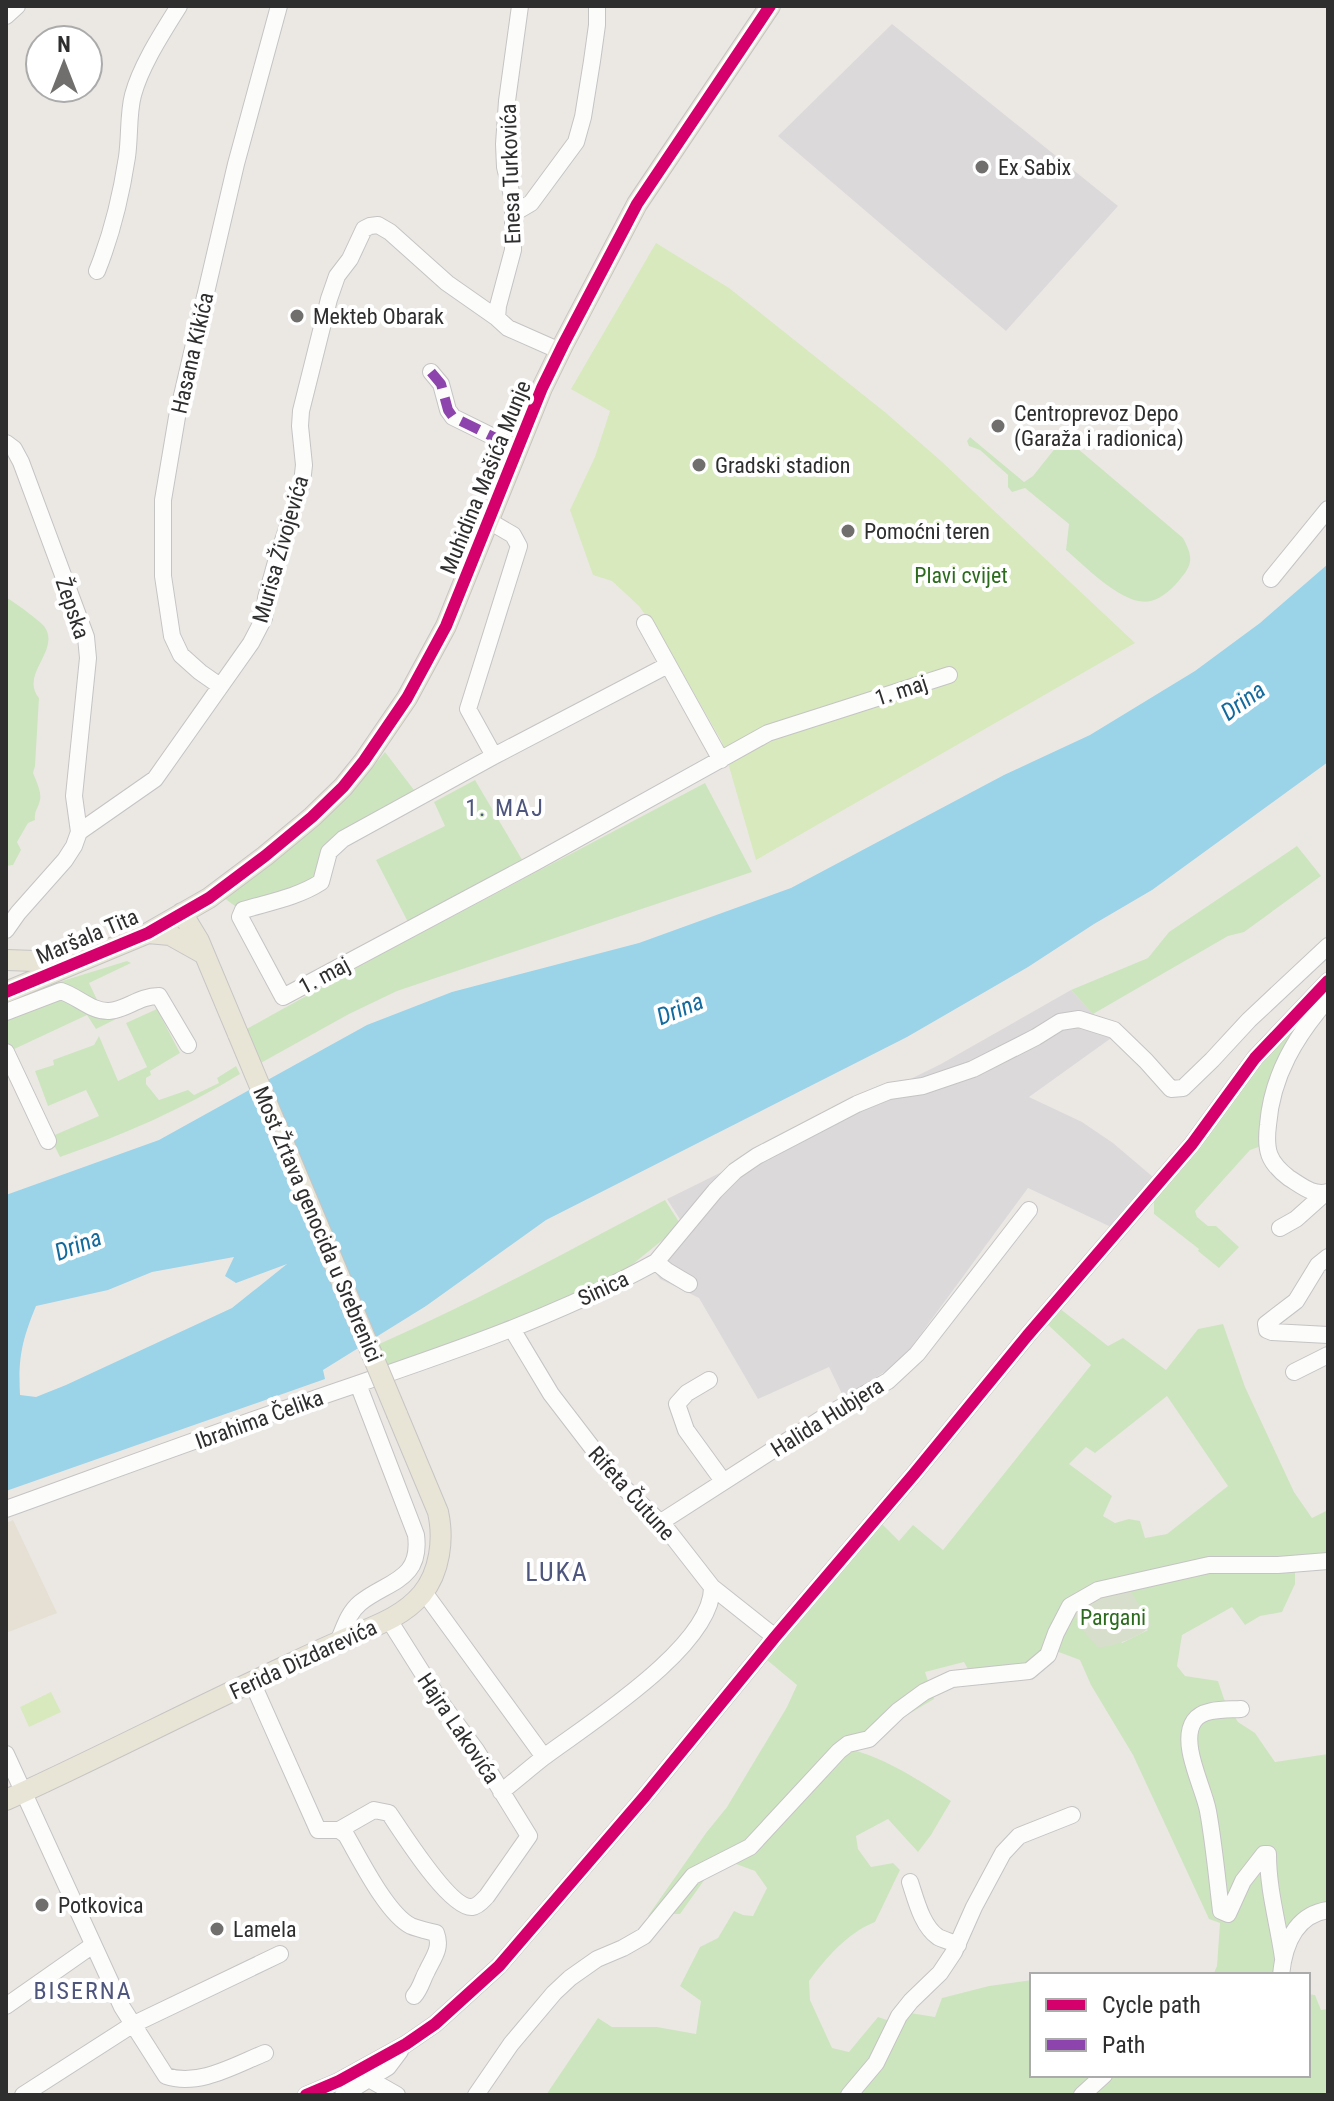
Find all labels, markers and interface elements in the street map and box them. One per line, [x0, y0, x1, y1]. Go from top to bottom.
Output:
north arrow [24, 24, 104, 104]
text: N [57, 32, 71, 57]
street label: Enesa Turkovića [496, 103, 525, 245]
place label: Ex Sabix [998, 155, 1071, 180]
marker: Ex Sabix [973, 158, 991, 176]
street label: Hasana Kikića [166, 290, 219, 416]
place label: Mekteb Obarak [313, 304, 444, 329]
marker: Mekteb Obarak [288, 307, 306, 325]
street label: Muhidina Mašića Munje [435, 377, 536, 578]
place label: Centroprevoz Depo (Garaža i radionica) [1014, 401, 1184, 452]
marker: Centroprevoz Depo (Garaža i radionica) [989, 417, 1007, 435]
place label: Gradski stadion [715, 453, 851, 478]
marker: Gradski stadion [690, 456, 708, 474]
street label: Murisa Živojevića [248, 473, 313, 626]
place label: Pomoćni teren [864, 519, 990, 544]
marker: Pomoćni teren [839, 522, 857, 540]
park label: Plavi cvijet [914, 563, 1008, 588]
street label: Žepska [50, 574, 95, 642]
street label: 1. maj [872, 670, 931, 711]
water label: Drina [1215, 676, 1271, 726]
district label: 1. MAJ [465, 794, 545, 822]
street label: Maršala Tita [33, 904, 142, 969]
street label: 1. maj [295, 952, 354, 999]
water label: Drina [652, 987, 708, 1031]
street label: Most Žrtava genocida u Srebrenici [248, 1083, 387, 1366]
water label: Drina [51, 1223, 105, 1267]
street label: Sinica [574, 1266, 632, 1311]
street label: Halida Hubjera [766, 1373, 888, 1462]
street label: Ibrahima Čelika [191, 1384, 327, 1454]
street label: Rifeta Čutune [583, 1441, 681, 1545]
district label: LUKA [525, 1557, 589, 1587]
park label: Pargani [1080, 1605, 1146, 1630]
street label: Ferida Dizdarevića [226, 1614, 381, 1704]
street label: Hajra Lakovića [412, 1668, 505, 1788]
place label: Potkovica [58, 1893, 144, 1918]
marker: Potkovica [33, 1896, 51, 1914]
place label: Lamela [233, 1917, 296, 1942]
marker: Lamela [208, 1920, 226, 1938]
legend [1030, 1973, 1310, 2077]
district label: BISERNA [33, 1977, 133, 2005]
text: Cycle path [1102, 1991, 1201, 2019]
text: Path [1102, 2031, 1145, 2059]

